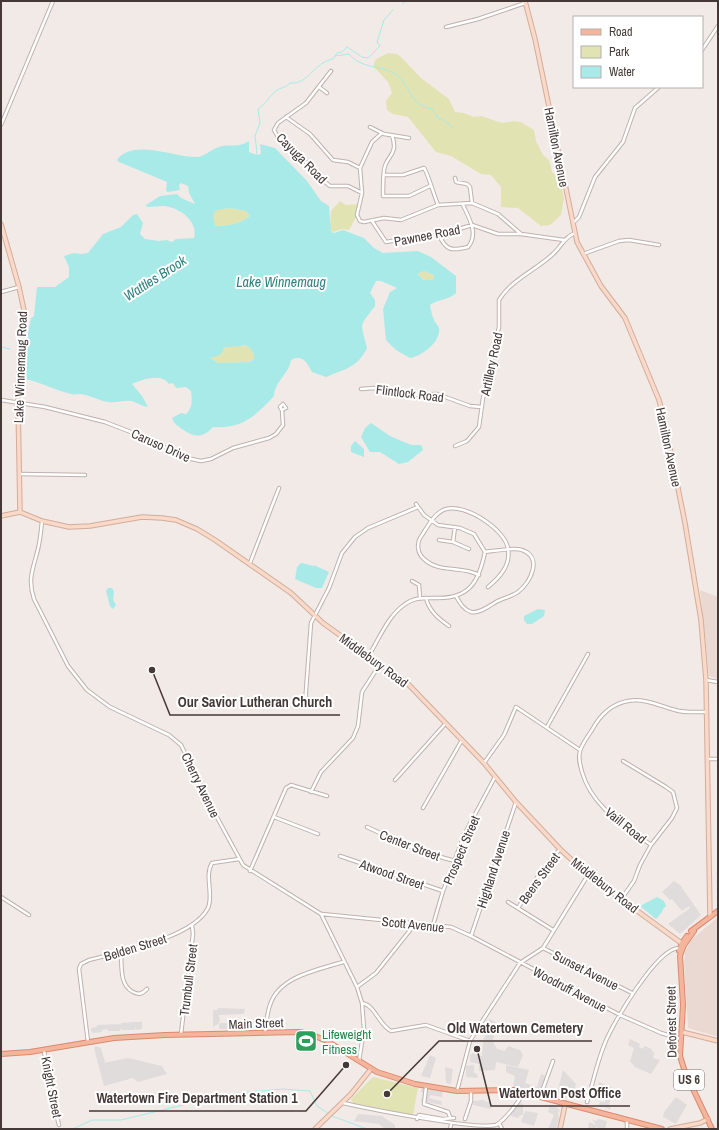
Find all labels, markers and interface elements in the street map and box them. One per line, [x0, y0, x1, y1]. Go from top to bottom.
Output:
legend [573, 16, 703, 88]
text: Road [609, 24, 633, 40]
text: Park [609, 44, 629, 60]
text: Water [609, 64, 636, 80]
street label: Hamilton Avenue [540, 106, 573, 189]
street label: Cayuga Road [273, 129, 331, 187]
street label: Pawnee Road [393, 221, 462, 250]
water label: Wattles Brook [120, 250, 191, 305]
water label: Lake Winnemaug [236, 273, 326, 291]
street label: Lake Winnemaug Road [10, 311, 31, 423]
street label: Artillery Road [476, 331, 507, 398]
street label: Flintlock Road [375, 381, 445, 406]
street label: Hamilton Avenue [652, 406, 685, 489]
street label: Caruso Drive [129, 425, 193, 466]
street label: Middlebury Road [336, 630, 412, 691]
callout: Our Savior Lutheran Church [170, 689, 340, 715]
text: Our Savior Lutheran Church [178, 693, 332, 711]
street label: Cherry Avenue [177, 750, 224, 821]
street label: Vaill Road [602, 804, 650, 847]
street label: Prospect Street [439, 813, 484, 887]
street label: Center Street [377, 826, 442, 865]
street label: Highland Avenue [473, 828, 514, 910]
street label: Beers Street [515, 849, 564, 907]
street label: Middlebury Road [567, 854, 642, 917]
street label: Atwood Street [356, 855, 426, 893]
street label: Scott Avenue [381, 913, 445, 936]
street label: Belden Street [102, 930, 169, 965]
street label: Trumbull Street [176, 943, 201, 1017]
street label: Sunset Avenue [550, 947, 622, 994]
street label: Woodruff Avenue [530, 963, 610, 1016]
street label: Deforest Street [662, 986, 681, 1058]
street label: Main Street [228, 1014, 284, 1033]
callout: Old Watertown Cemetery [439, 1015, 592, 1041]
text: Old Watertown Cemetery [447, 1019, 584, 1037]
place label: Lifeweight Fitness [322, 1026, 371, 1058]
sports icon: Lifeweight Fitness [293, 1028, 319, 1054]
street label: Knight Street [37, 1055, 66, 1119]
road number: US 6 [674, 1070, 704, 1090]
callout: Watertown Post Office [491, 1080, 630, 1106]
text: Watertown Post Office [499, 1084, 621, 1102]
callout: Watertown Fire Department Station 1 [89, 1085, 306, 1111]
text: Watertown Fire Department Station 1 [96, 1089, 298, 1107]

